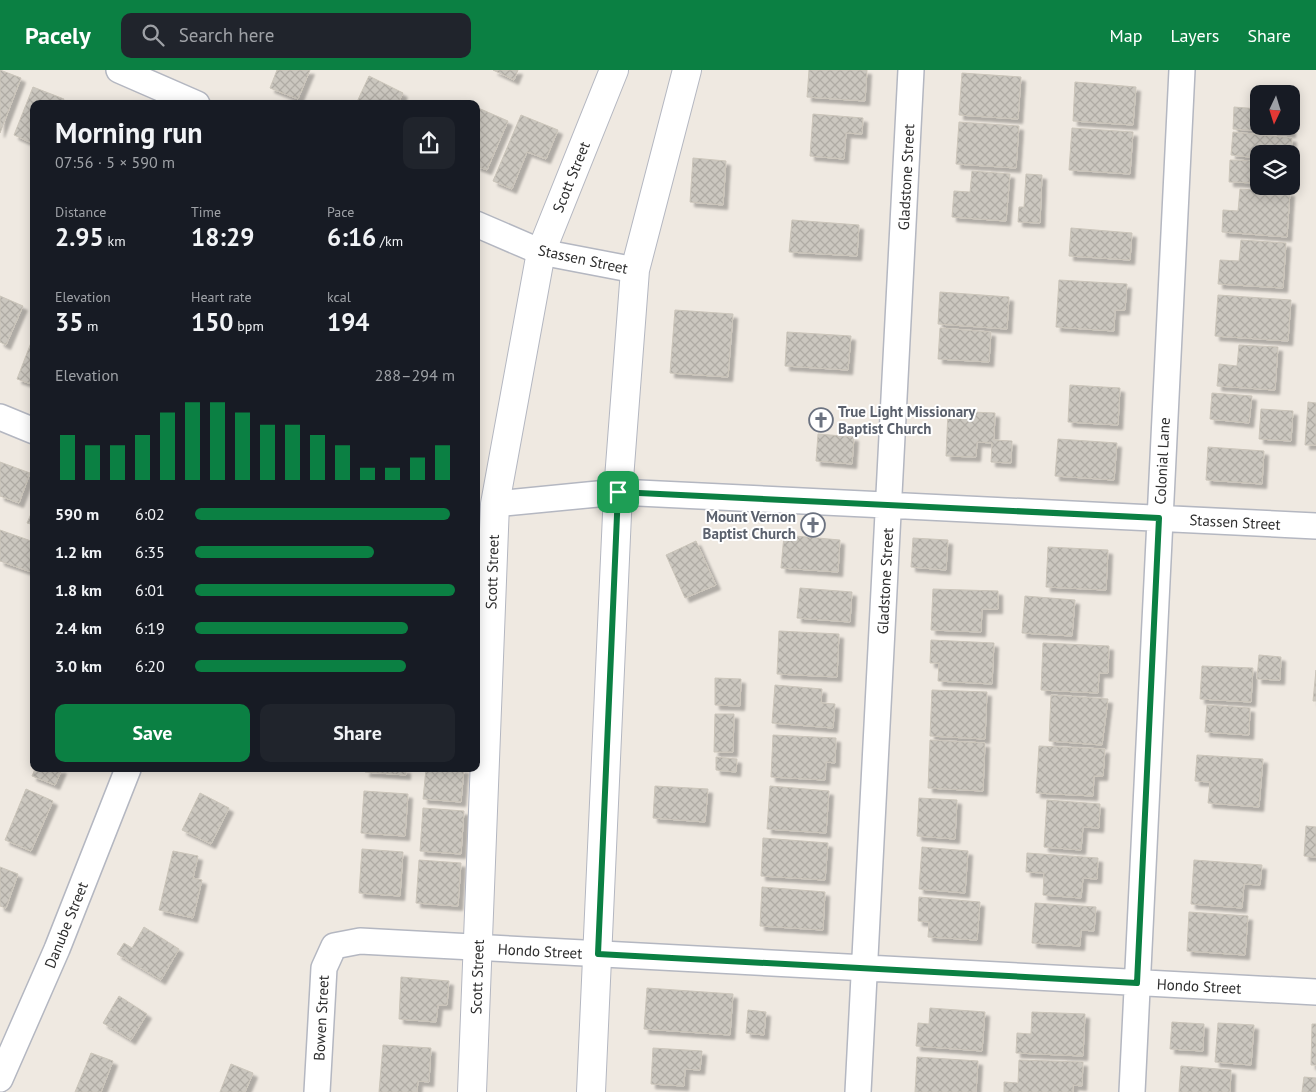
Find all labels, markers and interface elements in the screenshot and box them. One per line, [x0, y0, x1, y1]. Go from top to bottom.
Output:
search box [121, 13, 471, 58]
text: Pacely [25, 20, 91, 51]
icon: search [139, 21, 167, 49]
text: Search here [179, 23, 274, 47]
text: Map [1110, 24, 1142, 47]
text: Layers [1170, 24, 1219, 47]
text: Share [1247, 24, 1291, 47]
north arrow [1250, 85, 1300, 135]
map controls [1250, 85, 1300, 195]
text: Morning run [55, 114, 203, 151]
button: share [403, 117, 455, 169]
street label: Gladstone Street [894, 123, 918, 231]
street label: Scott Street [548, 139, 594, 215]
button: layers [1250, 145, 1300, 195]
text: 07:56 · 5 × 590 m [55, 152, 175, 172]
text: Distance [55, 203, 106, 221]
text: Time [191, 203, 221, 221]
text: Pace [327, 203, 354, 221]
text: 2.95 [55, 221, 104, 253]
text: 18:29 [191, 221, 254, 253]
text: 6:16 [327, 221, 376, 253]
text: km [104, 232, 126, 250]
text: /km [376, 232, 403, 250]
street label: Stassen Street [536, 240, 630, 278]
text: Elevation [55, 288, 111, 306]
text: Heart rate [191, 288, 252, 306]
text: kcal [327, 288, 351, 306]
text: 35 [55, 306, 83, 338]
text: 150 [191, 306, 234, 338]
text: 194 [327, 306, 370, 338]
text: m [83, 317, 98, 335]
text: bpm [234, 317, 264, 335]
text: Elevation [55, 365, 119, 385]
text: 288–294 m [375, 365, 455, 385]
place label: True Light Missionary Baptist Church [838, 402, 976, 438]
church icon: True Light Missionary Baptist Church [808, 407, 834, 433]
street label: Colonial Lane [1150, 417, 1174, 505]
pin [597, 471, 639, 513]
icon: arrive [604, 478, 632, 506]
text: 590 m [55, 504, 99, 524]
text: 6:02 [135, 504, 165, 524]
place label: Mount Vernon Baptist Church [703, 507, 796, 543]
street label: Stassen Street [1189, 510, 1281, 534]
church icon: Mount Vernon Baptist Church [800, 512, 826, 538]
street label: Gladstone Street [873, 527, 897, 635]
street label: Scott Street [481, 534, 503, 610]
text: 1.2 km [55, 542, 102, 562]
text: 6:35 [135, 542, 165, 562]
text: 1.8 km [55, 580, 102, 600]
text: 6:01 [135, 580, 165, 600]
text: 2.4 km [55, 618, 102, 638]
text: 6:19 [135, 618, 165, 638]
text: 3.0 km [55, 656, 102, 676]
text: 6:20 [135, 656, 165, 676]
button: Save [55, 704, 250, 762]
button: Share [260, 704, 455, 762]
street label: Danube Street [40, 879, 92, 971]
street label: Scott Street [466, 939, 488, 1015]
street label: Hondo Street [497, 939, 583, 963]
street label: Hondo Street [1156, 974, 1242, 998]
street label: Bowen Street [309, 975, 333, 1061]

